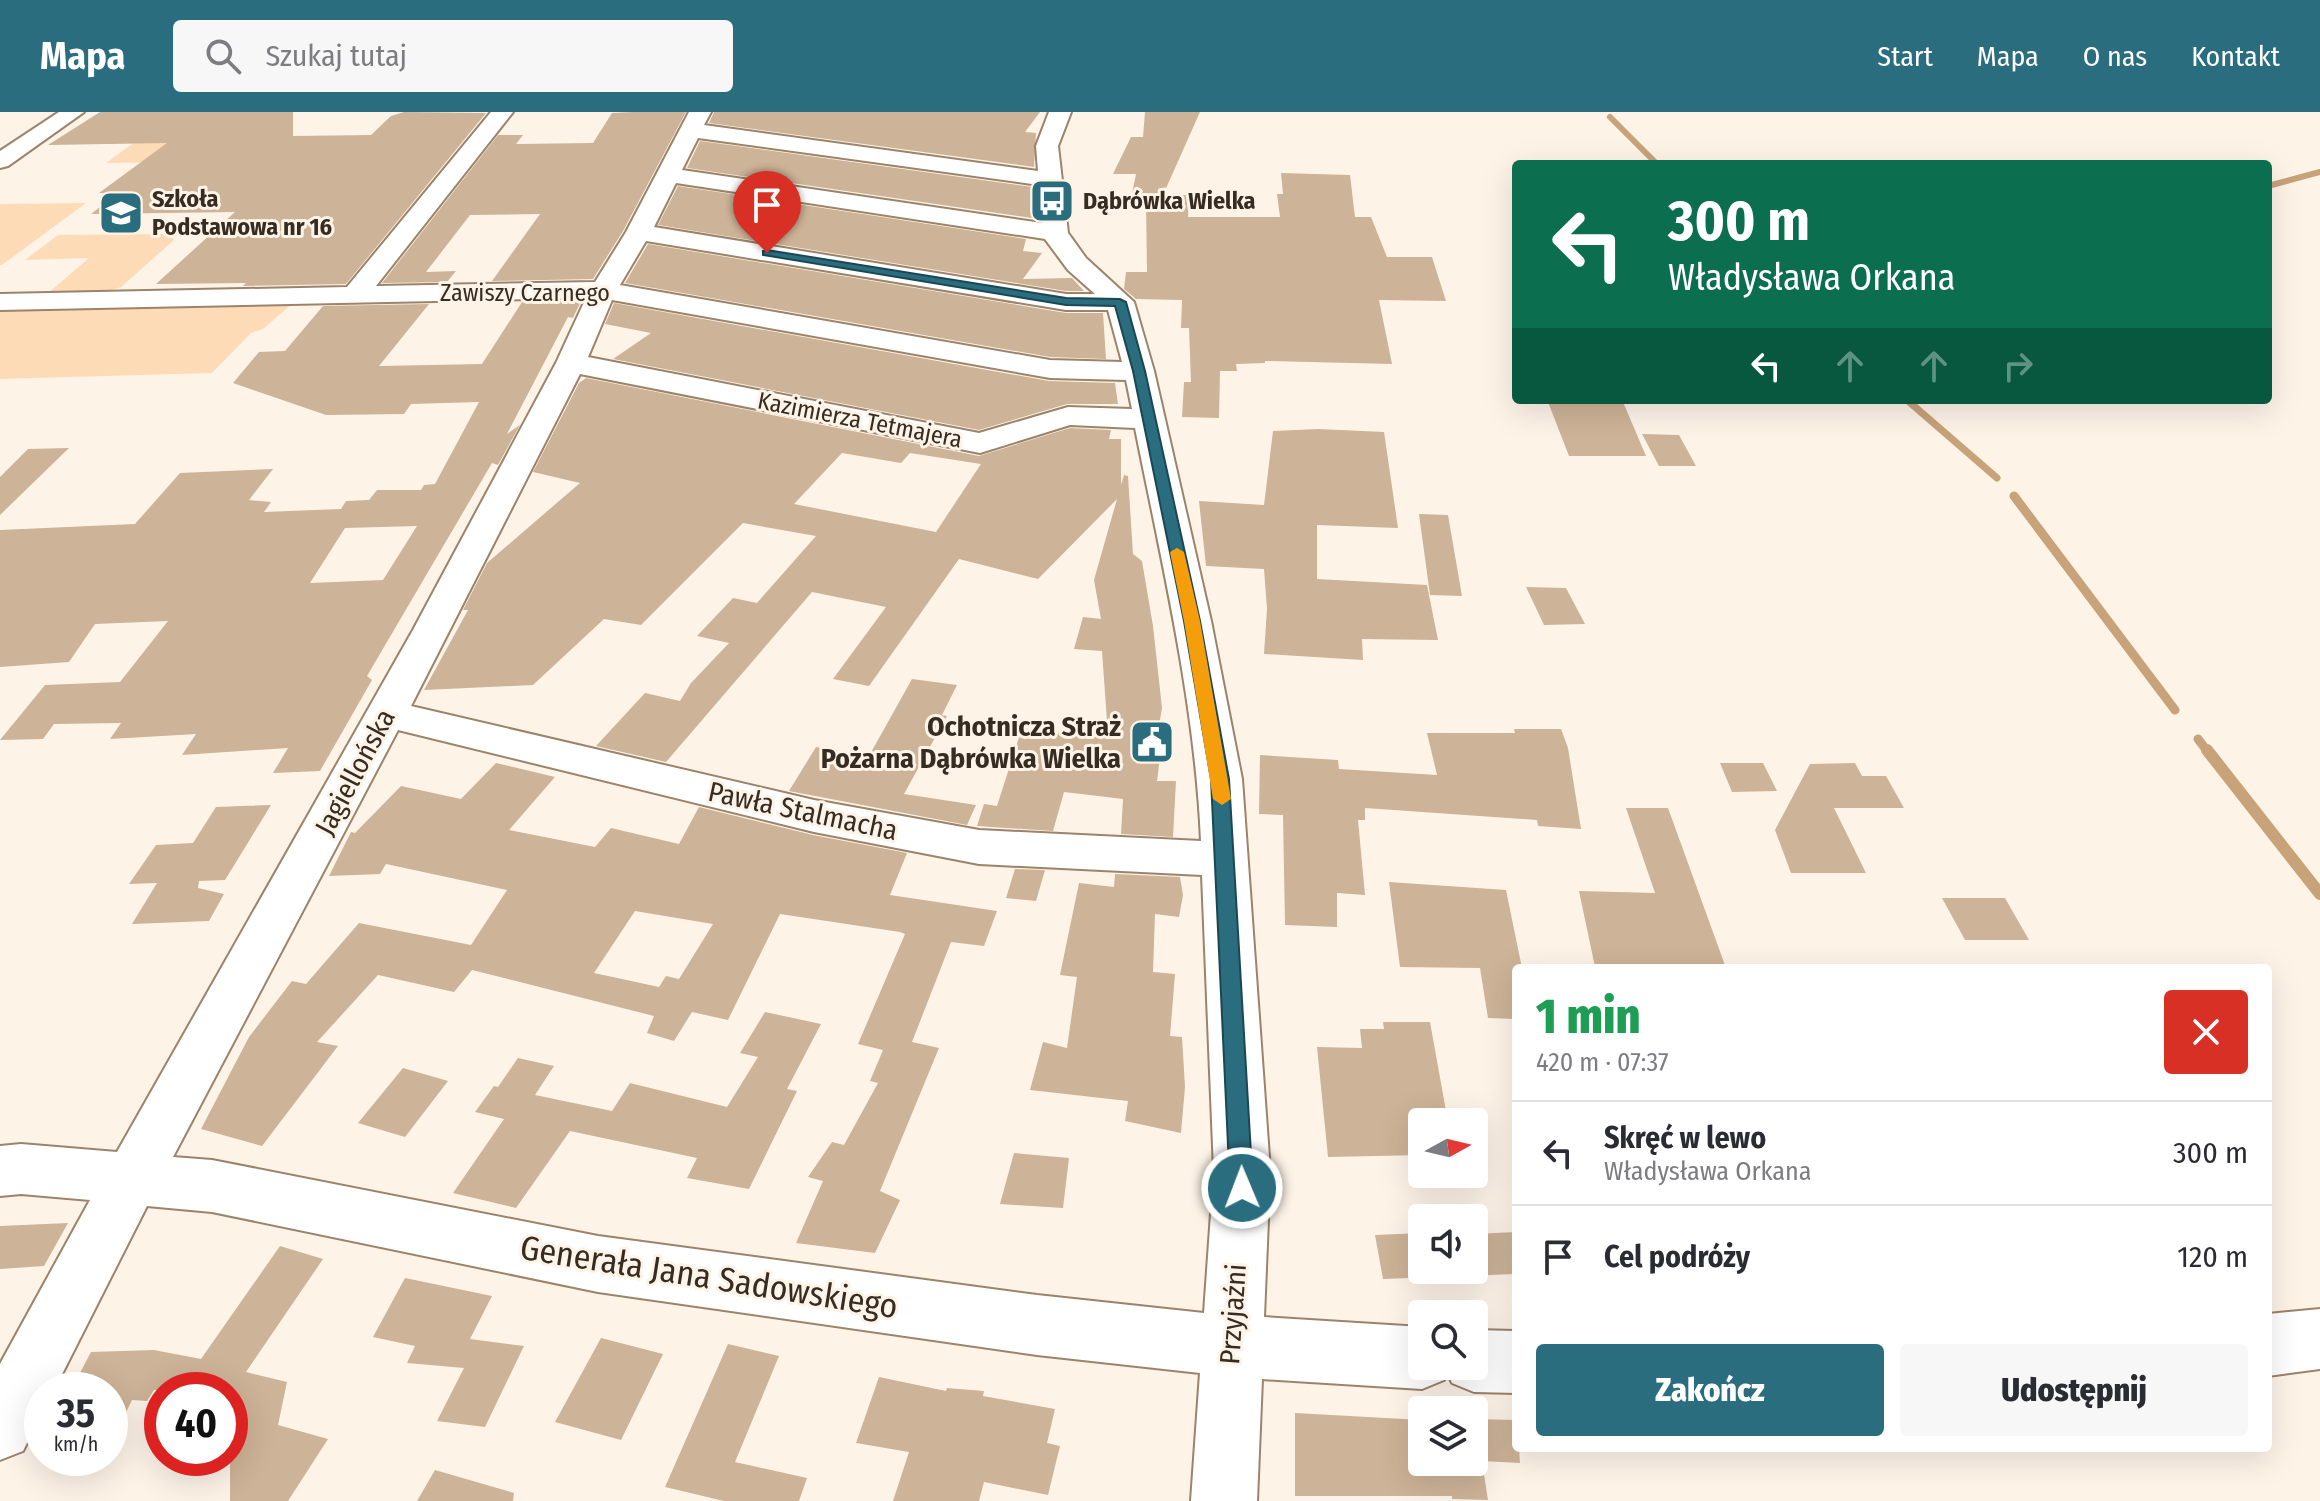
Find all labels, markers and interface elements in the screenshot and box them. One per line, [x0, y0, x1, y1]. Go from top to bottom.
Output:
search box [173, 20, 733, 92]
text: Mapa [40, 33, 125, 79]
icon: search [201, 34, 245, 78]
text: Szukaj tutaj [265, 38, 407, 74]
text: Start [1877, 40, 1933, 73]
text: Mapa [1977, 40, 2039, 73]
text: O nas [2083, 40, 2147, 73]
text: Kontakt [2191, 40, 2280, 73]
pin [733, 171, 801, 253]
bus stop icon: Dąbrówka Wielka [1028, 177, 1076, 225]
icon: arrive [745, 183, 789, 227]
place label: Szkoła Podstawowa nr 16 [152, 185, 332, 241]
place label: Dąbrówka Wielka [1083, 187, 1256, 215]
text: 300 m [1668, 188, 1810, 255]
school or university icon: Szkoła Podstawowa nr 16 [97, 189, 145, 237]
icon: left [1536, 192, 1640, 296]
text: Władysława Orkana [1668, 256, 1955, 300]
street label: Zawiszy Czarnego [440, 279, 610, 307]
icon: left [1744, 344, 1788, 388]
icon: ahead [1828, 344, 1872, 388]
icon: ahead [1912, 344, 1956, 388]
icon: right [1996, 344, 2040, 388]
street label: Kazimierza Tetmajera [755, 386, 965, 454]
street label: Jagiellońska [308, 704, 402, 840]
place label: Ochotnicza Straż Pożarna Dąbrówka Wielka [821, 710, 1121, 775]
public building icon: Ochotnicza Straż Pożarna Dąbrówka Wielka [1128, 718, 1176, 766]
street label: Pawła Stalmacha [705, 775, 901, 847]
text: 1 min [1536, 988, 1640, 1046]
button: close [2164, 990, 2248, 1074]
text: 420 m · 07:37 [1536, 1047, 1669, 1078]
north arrow [1408, 1108, 1488, 1188]
map controls [1408, 1108, 1488, 1476]
text: Skręć w lewo [1604, 1120, 1766, 1156]
icon: left [1536, 1131, 1580, 1175]
text: 300 m [2173, 1135, 2248, 1171]
position arrow [1200, 1146, 1284, 1230]
text: Władysława Orkana [1604, 1156, 1811, 1187]
button: sound [1408, 1204, 1488, 1284]
street label: Generała Jana Sadowskiego [517, 1227, 901, 1327]
icon: arrive [1536, 1235, 1580, 1279]
text: Cel podróży [1604, 1239, 1750, 1275]
text: 120 m [2177, 1239, 2248, 1275]
street label: Przyjaźni [1213, 1263, 1253, 1365]
button: search [1408, 1300, 1488, 1380]
button: Zakończ [1536, 1344, 1884, 1436]
button: Udostępnij [1900, 1344, 2248, 1436]
speed limit sign: 40 [144, 1372, 248, 1476]
text: 35 [57, 1390, 95, 1438]
button: layers [1408, 1396, 1488, 1476]
text: km/h [54, 1432, 98, 1456]

